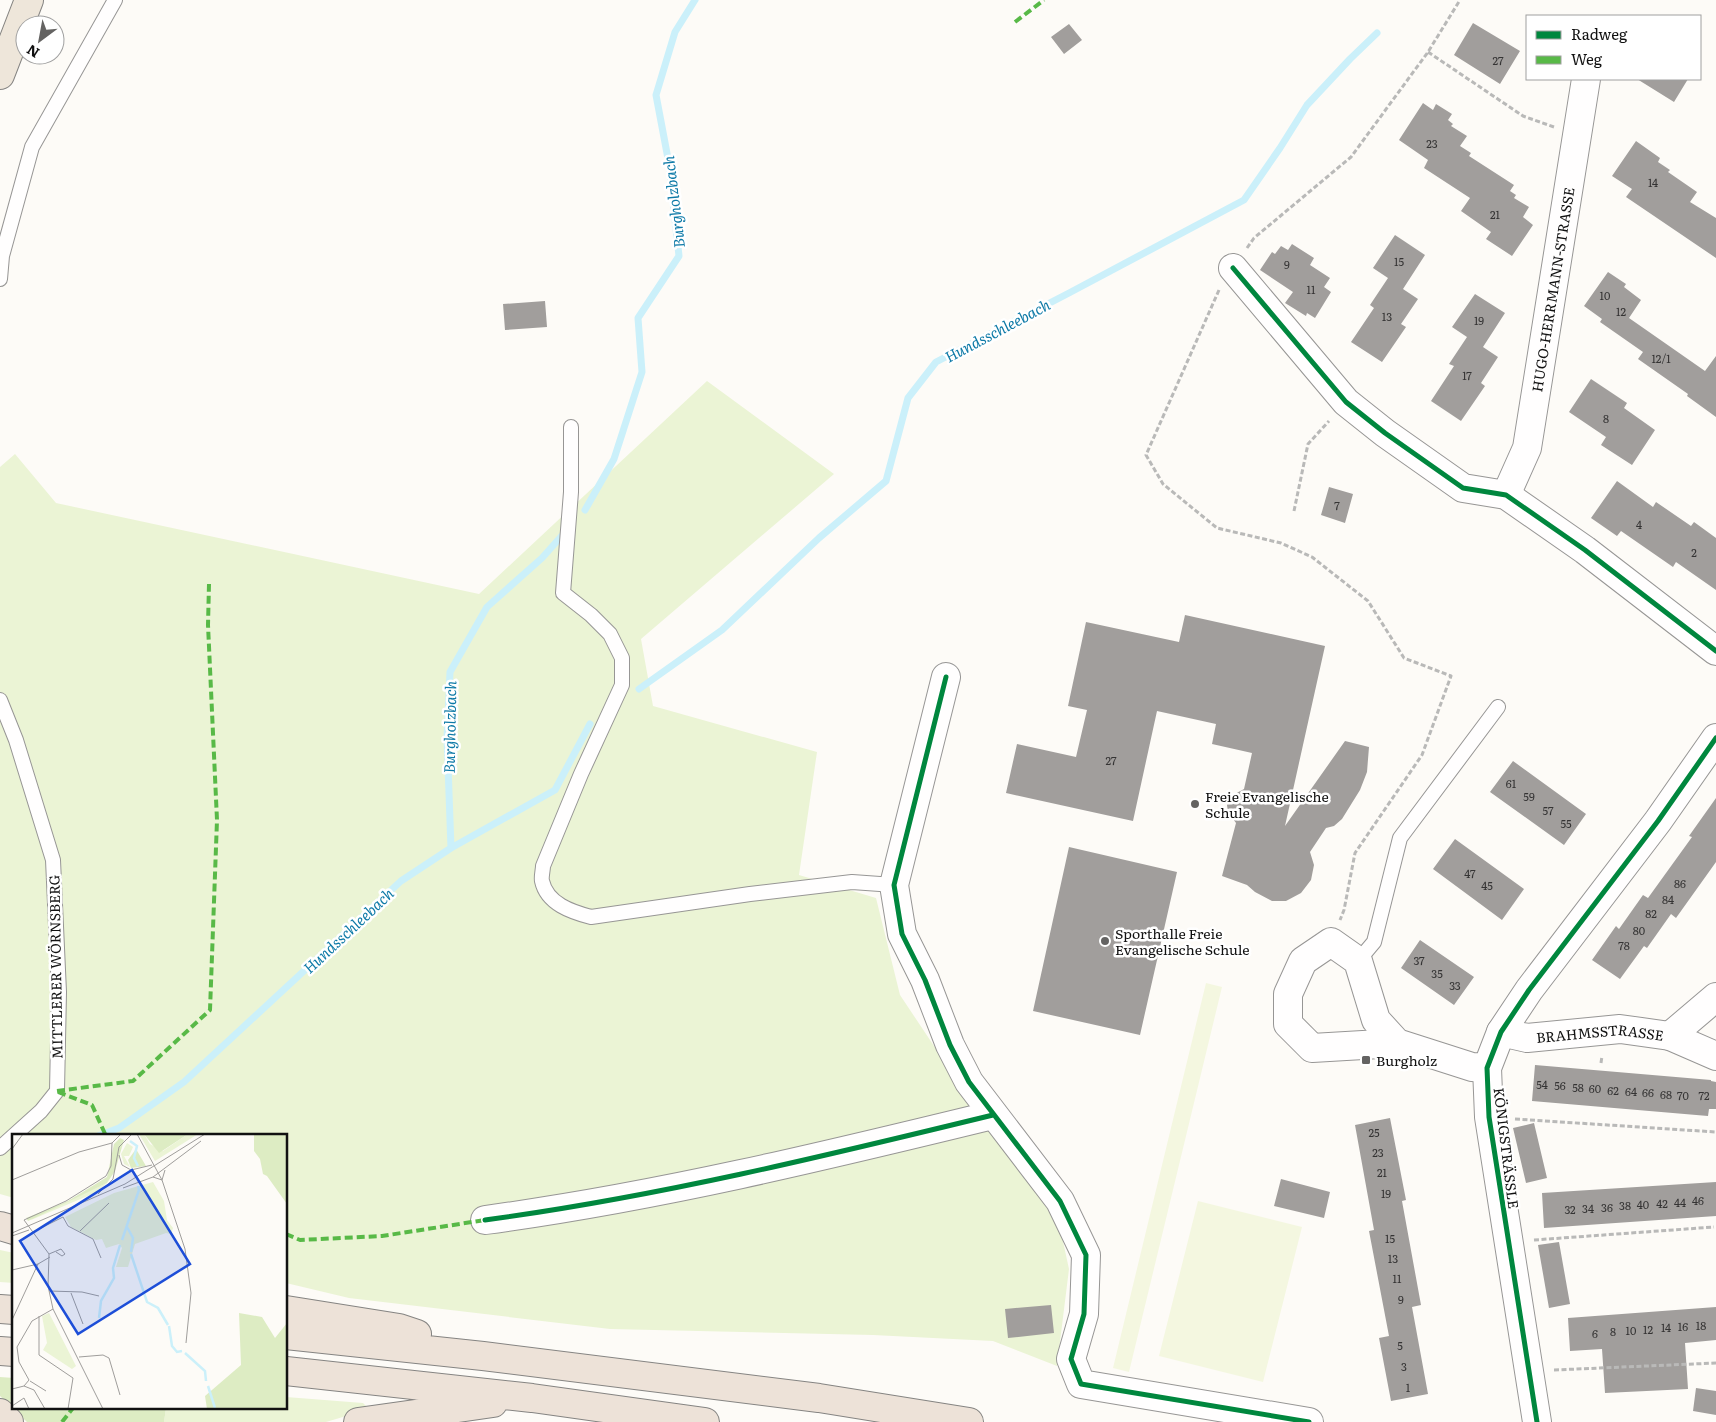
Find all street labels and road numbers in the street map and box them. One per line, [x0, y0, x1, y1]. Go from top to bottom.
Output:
street label: HUGO-HERRMANN-STRASSE [1526, 186, 1579, 393]
street label: MITTLERER WÖRNSBERG [43, 874, 67, 1059]
street label: BRAHMSSTRASSE [1535, 1019, 1665, 1047]
street label: KÖNIGSTRÄSSLE [1490, 1086, 1524, 1210]

